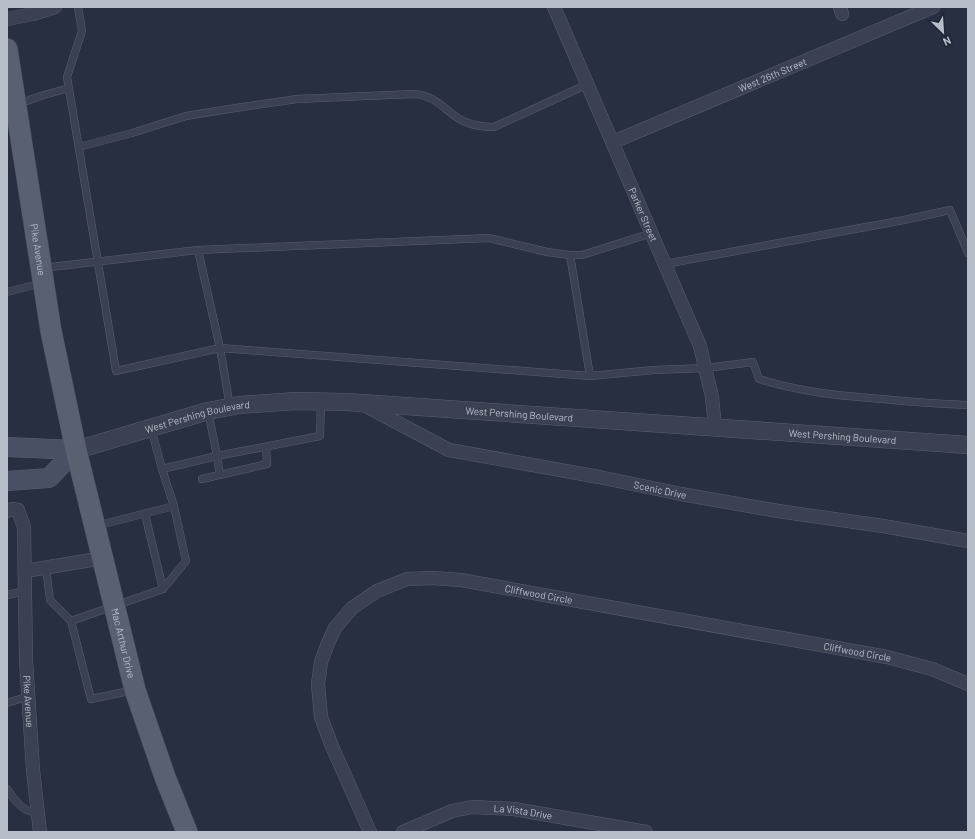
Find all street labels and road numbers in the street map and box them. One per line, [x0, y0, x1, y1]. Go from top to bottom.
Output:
street label: West 26th Street [736, 55, 809, 94]
street label: Parker Street [626, 186, 660, 244]
street label: Pike Avenue [28, 223, 48, 276]
street label: West Pershing Boulevard [143, 398, 250, 435]
street label: West Pershing Boulevard [465, 404, 573, 424]
street label: West Pershing Boulevard [788, 427, 897, 446]
street label: Scenic Drive [633, 478, 688, 501]
street label: Cliffwood Circle [504, 582, 573, 606]
street label: Mac Arthur Drive [109, 607, 138, 679]
street label: Cliffwood Circle [823, 640, 893, 664]
street label: Pike Avenue [21, 675, 36, 728]
street label: La Vista Drive [493, 802, 553, 822]

